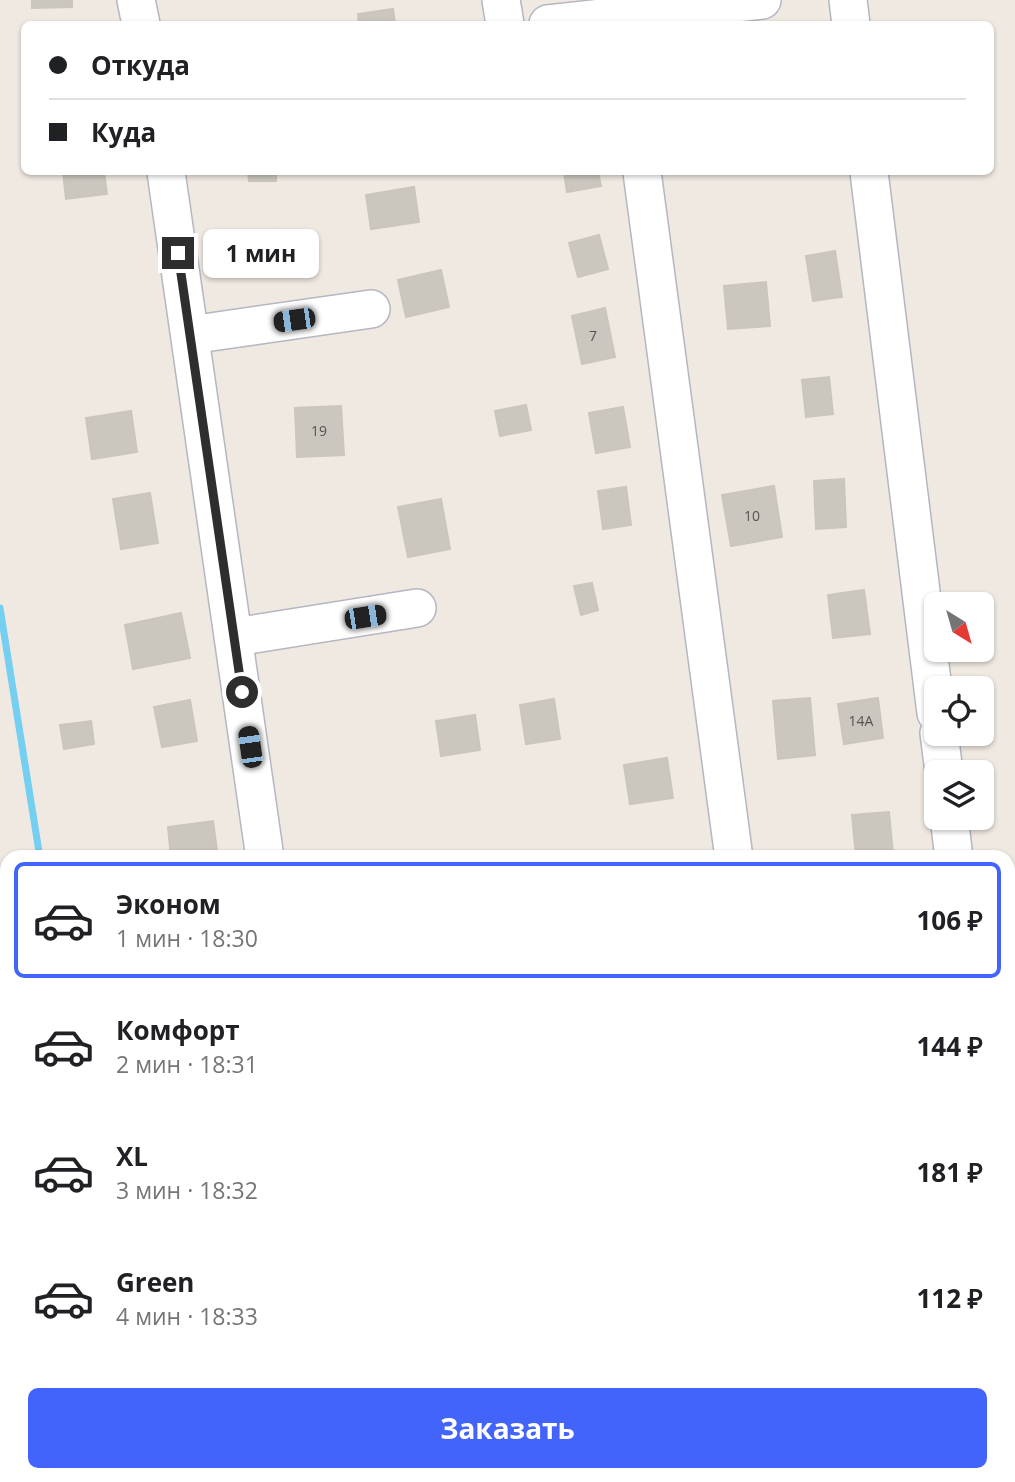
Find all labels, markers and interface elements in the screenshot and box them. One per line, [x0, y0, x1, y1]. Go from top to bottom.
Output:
text: Откуда [91, 47, 190, 83]
text: Куда [91, 114, 156, 150]
callout: 1 мин [202, 229, 318, 278]
route end [162, 237, 194, 269]
text: 1 мин [226, 237, 296, 269]
car [272, 307, 317, 333]
house number: 7 [589, 326, 597, 345]
house number: 19 [311, 421, 327, 440]
house number: 10 [744, 506, 760, 525]
north arrow [924, 592, 994, 662]
map controls [924, 592, 994, 830]
car [343, 603, 388, 631]
route start [226, 676, 258, 708]
button: locate [924, 676, 994, 746]
house number: 14А [849, 711, 874, 730]
car [237, 725, 264, 769]
button: layers [924, 760, 994, 830]
text: Эконом [116, 886, 221, 922]
icon: car [32, 889, 95, 952]
text: 106 ₽ [917, 902, 983, 938]
text: 1 мин · 18:30 [116, 922, 258, 954]
text: Комфорт [116, 1012, 240, 1048]
icon: car [32, 1015, 95, 1078]
text: 144 ₽ [917, 1028, 983, 1064]
text: 2 мин · 18:31 [116, 1048, 258, 1080]
text: XL [116, 1138, 148, 1174]
icon: car [32, 1141, 95, 1204]
text: 181 ₽ [917, 1154, 983, 1190]
text: 3 мин · 18:32 [116, 1174, 258, 1206]
text: Green [116, 1264, 194, 1300]
icon: car [32, 1267, 95, 1330]
text: 112 ₽ [917, 1280, 983, 1316]
text: 4 мин · 18:33 [116, 1300, 258, 1332]
button: Заказать [28, 1388, 987, 1468]

